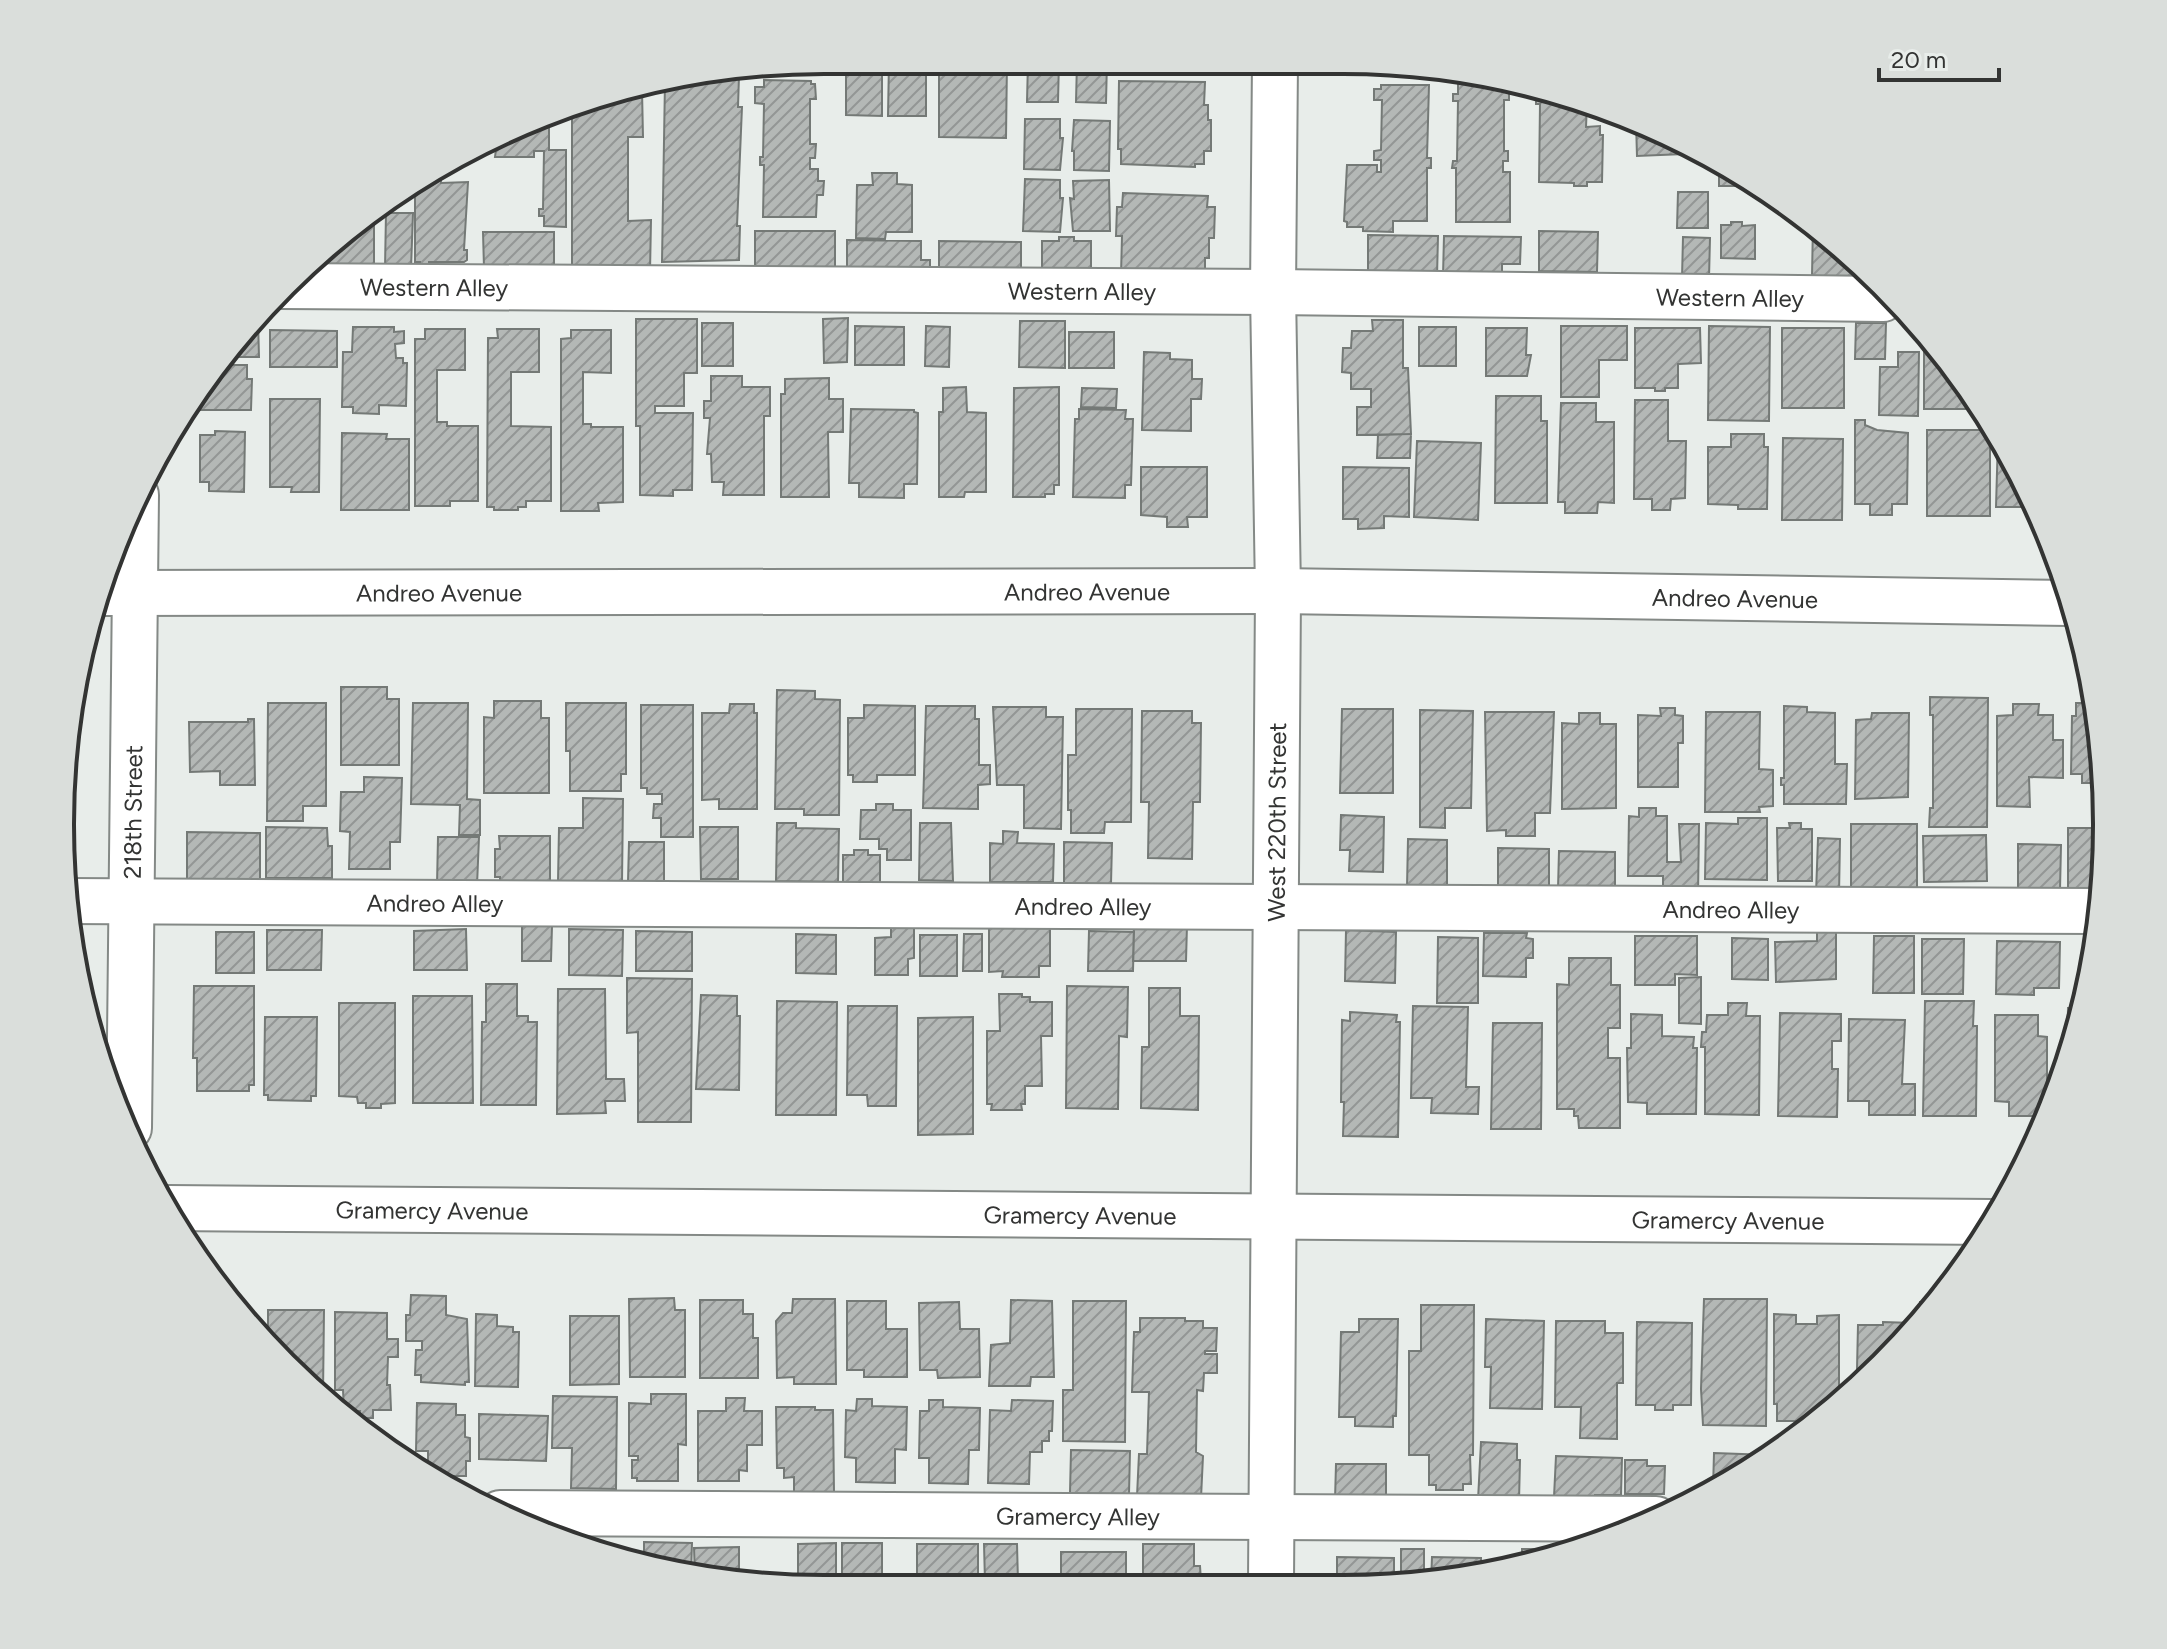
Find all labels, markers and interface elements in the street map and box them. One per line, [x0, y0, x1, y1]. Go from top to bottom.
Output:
scale bar [1879, 32, 1999, 82]
text: 20 m [1891, 45, 1946, 74]
street label: Western Alley [360, 272, 509, 302]
street label: Western Alley [1008, 276, 1157, 306]
street label: Western Alley [1656, 282, 1805, 313]
street label: Andreo Avenue [1004, 577, 1170, 606]
street label: Andreo Avenue [356, 578, 522, 607]
street label: Andreo Avenue [1652, 582, 1818, 614]
street label: West 220th Street [1261, 722, 1292, 922]
street label: 218th Street [117, 745, 148, 879]
street label: Andreo Alley [366, 888, 504, 918]
street label: Andreo Alley [1014, 891, 1152, 921]
street label: Andreo Alley [1662, 894, 1800, 924]
street label: Gramercy Avenue [336, 1195, 528, 1225]
street label: Gramercy Avenue [983, 1200, 1176, 1230]
street label: Gramercy Avenue [1631, 1205, 1824, 1235]
street label: Gramercy Alley [996, 1501, 1160, 1531]

